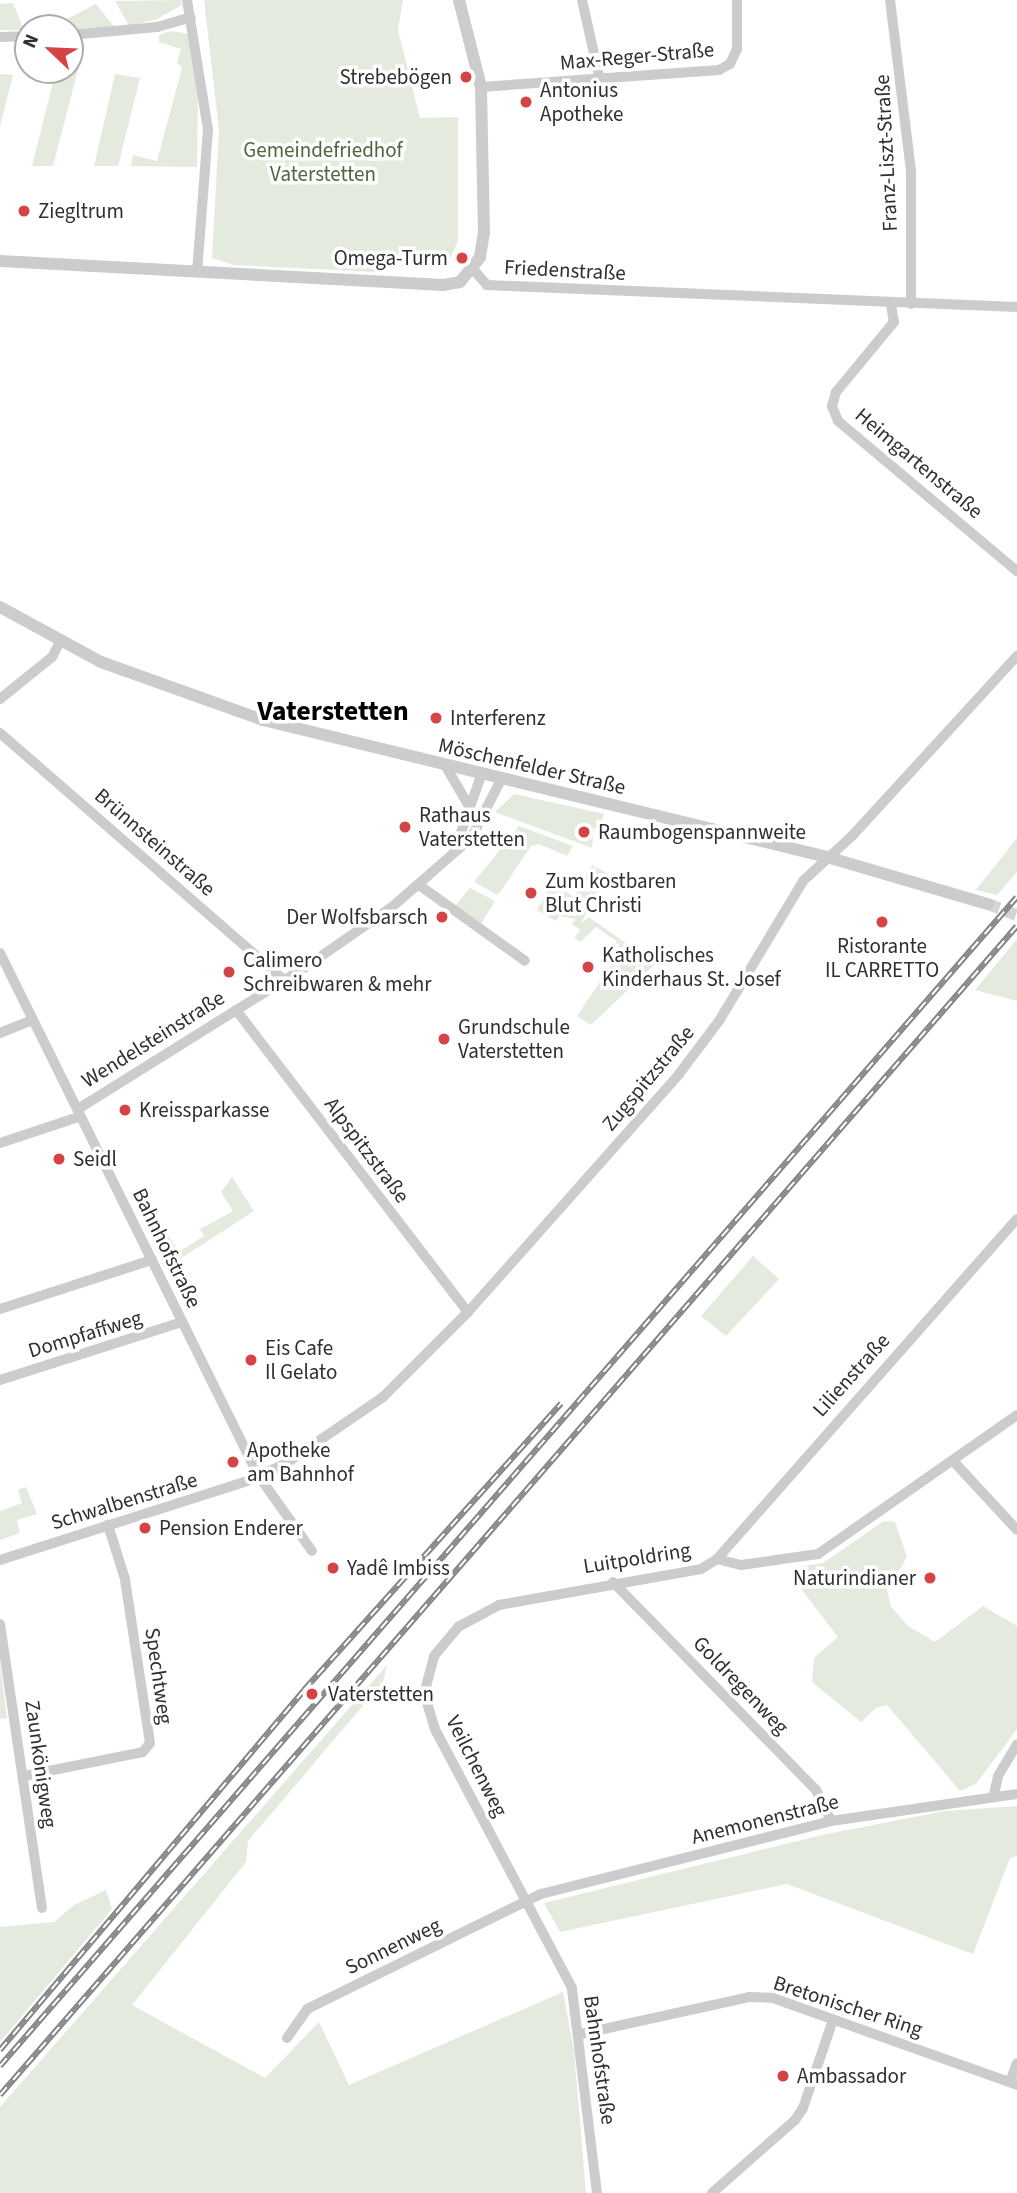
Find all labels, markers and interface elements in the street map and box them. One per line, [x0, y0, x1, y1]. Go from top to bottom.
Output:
north arrow [14, 14, 84, 84]
text: N [16, 30, 46, 52]
street label: Max-Reger-Straße [559, 37, 715, 75]
place label: Strebebögen [339, 64, 452, 90]
marker: Strebebögen [458, 69, 474, 85]
street label: Franz-Liszt-Straße [869, 74, 903, 232]
place label: Antonius Apotheke [540, 77, 623, 127]
marker: Antonius Apotheke [518, 94, 534, 110]
park label: Gemeindefriedhof Vaterstetten [243, 137, 403, 187]
place label: Ziegltrum [38, 198, 124, 224]
marker: Ziegltrum [16, 203, 32, 219]
place label: Omega-Turm [334, 245, 448, 271]
marker: Omega-Turm [454, 250, 470, 266]
street label: Friedenstraße [504, 254, 626, 286]
street label: Heimgartenstraße [850, 402, 988, 524]
district label: Vaterstetten [257, 694, 409, 728]
place label: Interferenz [450, 705, 546, 731]
marker: Interferenz [428, 710, 444, 726]
street label: Möschenfelder Straße [436, 732, 628, 800]
street label: Brünnsteinstraße [90, 783, 220, 901]
place label: Rathaus Vaterstetten [419, 802, 525, 852]
marker: Rathaus Vaterstetten [397, 819, 413, 835]
place label: Raumbogenspannweite [598, 819, 806, 845]
marker: Raumbogenspannweite [576, 824, 592, 840]
place label: Zum kostbaren Blut Christi [545, 868, 677, 918]
marker: Zum kostbaren Blut Christi [523, 885, 539, 901]
place label: Der Wolfsbarsch [286, 904, 428, 930]
marker: Der Wolfsbarsch [434, 909, 450, 925]
marker: Ristorante IL CARRETTO [874, 914, 890, 930]
place label: Ristorante IL CARRETTO [825, 933, 939, 983]
place label: Katholisches Kinderhaus St. Josef [602, 942, 781, 992]
place label: Calimero Schreibwaren & mehr [243, 947, 432, 997]
marker: Katholisches Kinderhaus St. Josef [580, 959, 596, 975]
marker: Calimero Schreibwaren & mehr [221, 964, 237, 980]
street label: Wendelsteinstraße [77, 985, 229, 1093]
place label: Grundschule Vaterstetten [458, 1014, 570, 1064]
street label: Zugspitzstraße [597, 1020, 699, 1136]
marker: Grundschule Vaterstetten [436, 1031, 452, 1047]
street label: Alpspitzstraße [319, 1092, 415, 1208]
place label: Kreissparkasse [139, 1097, 269, 1123]
marker: Kreissparkasse [117, 1102, 133, 1118]
place label: Seidl [73, 1146, 117, 1172]
marker: Seidl [51, 1151, 67, 1167]
street label: Bahnhofstraße [127, 1184, 207, 1312]
street label: Dompfaffweg [25, 1305, 145, 1363]
street label: Lilienstraße [807, 1328, 895, 1422]
place label: Eis Cafe Il Gelato [265, 1335, 337, 1385]
marker: Eis Cafe Il Gelato [243, 1352, 259, 1368]
place label: Apotheke am Bahnhof [247, 1437, 354, 1487]
marker: Apotheke am Bahnhof [225, 1454, 241, 1470]
street label: Schwalbenstraße [48, 1467, 200, 1535]
place label: Pension Enderer [159, 1515, 303, 1541]
marker: Pension Enderer [137, 1520, 153, 1536]
street label: Luitpoldring [582, 1537, 692, 1579]
place label: Yadê Imbiss [347, 1555, 450, 1581]
marker: Yadê Imbiss [325, 1560, 341, 1576]
place label: Naturindianer [793, 1565, 916, 1591]
marker: Naturindianer [922, 1570, 938, 1586]
street label: Spechtweg [140, 1626, 178, 1726]
street label: Goldregenweg [688, 1631, 794, 1739]
place label: Vaterstetten [328, 1681, 434, 1707]
marker: Vaterstetten [302, 1684, 322, 1704]
street label: Zaunkönigweg [20, 1698, 62, 1830]
street label: Veilchenweg [441, 1711, 513, 1821]
street label: Anemonenstraße [689, 1789, 841, 1849]
street label: Sonnenweg [341, 1912, 445, 1980]
street label: Bretonischer Ring [770, 1970, 926, 2042]
street label: Bahnhofstraße [578, 1994, 622, 2126]
place label: Ambassador [797, 2063, 906, 2089]
marker: Ambassador [775, 2068, 791, 2084]

